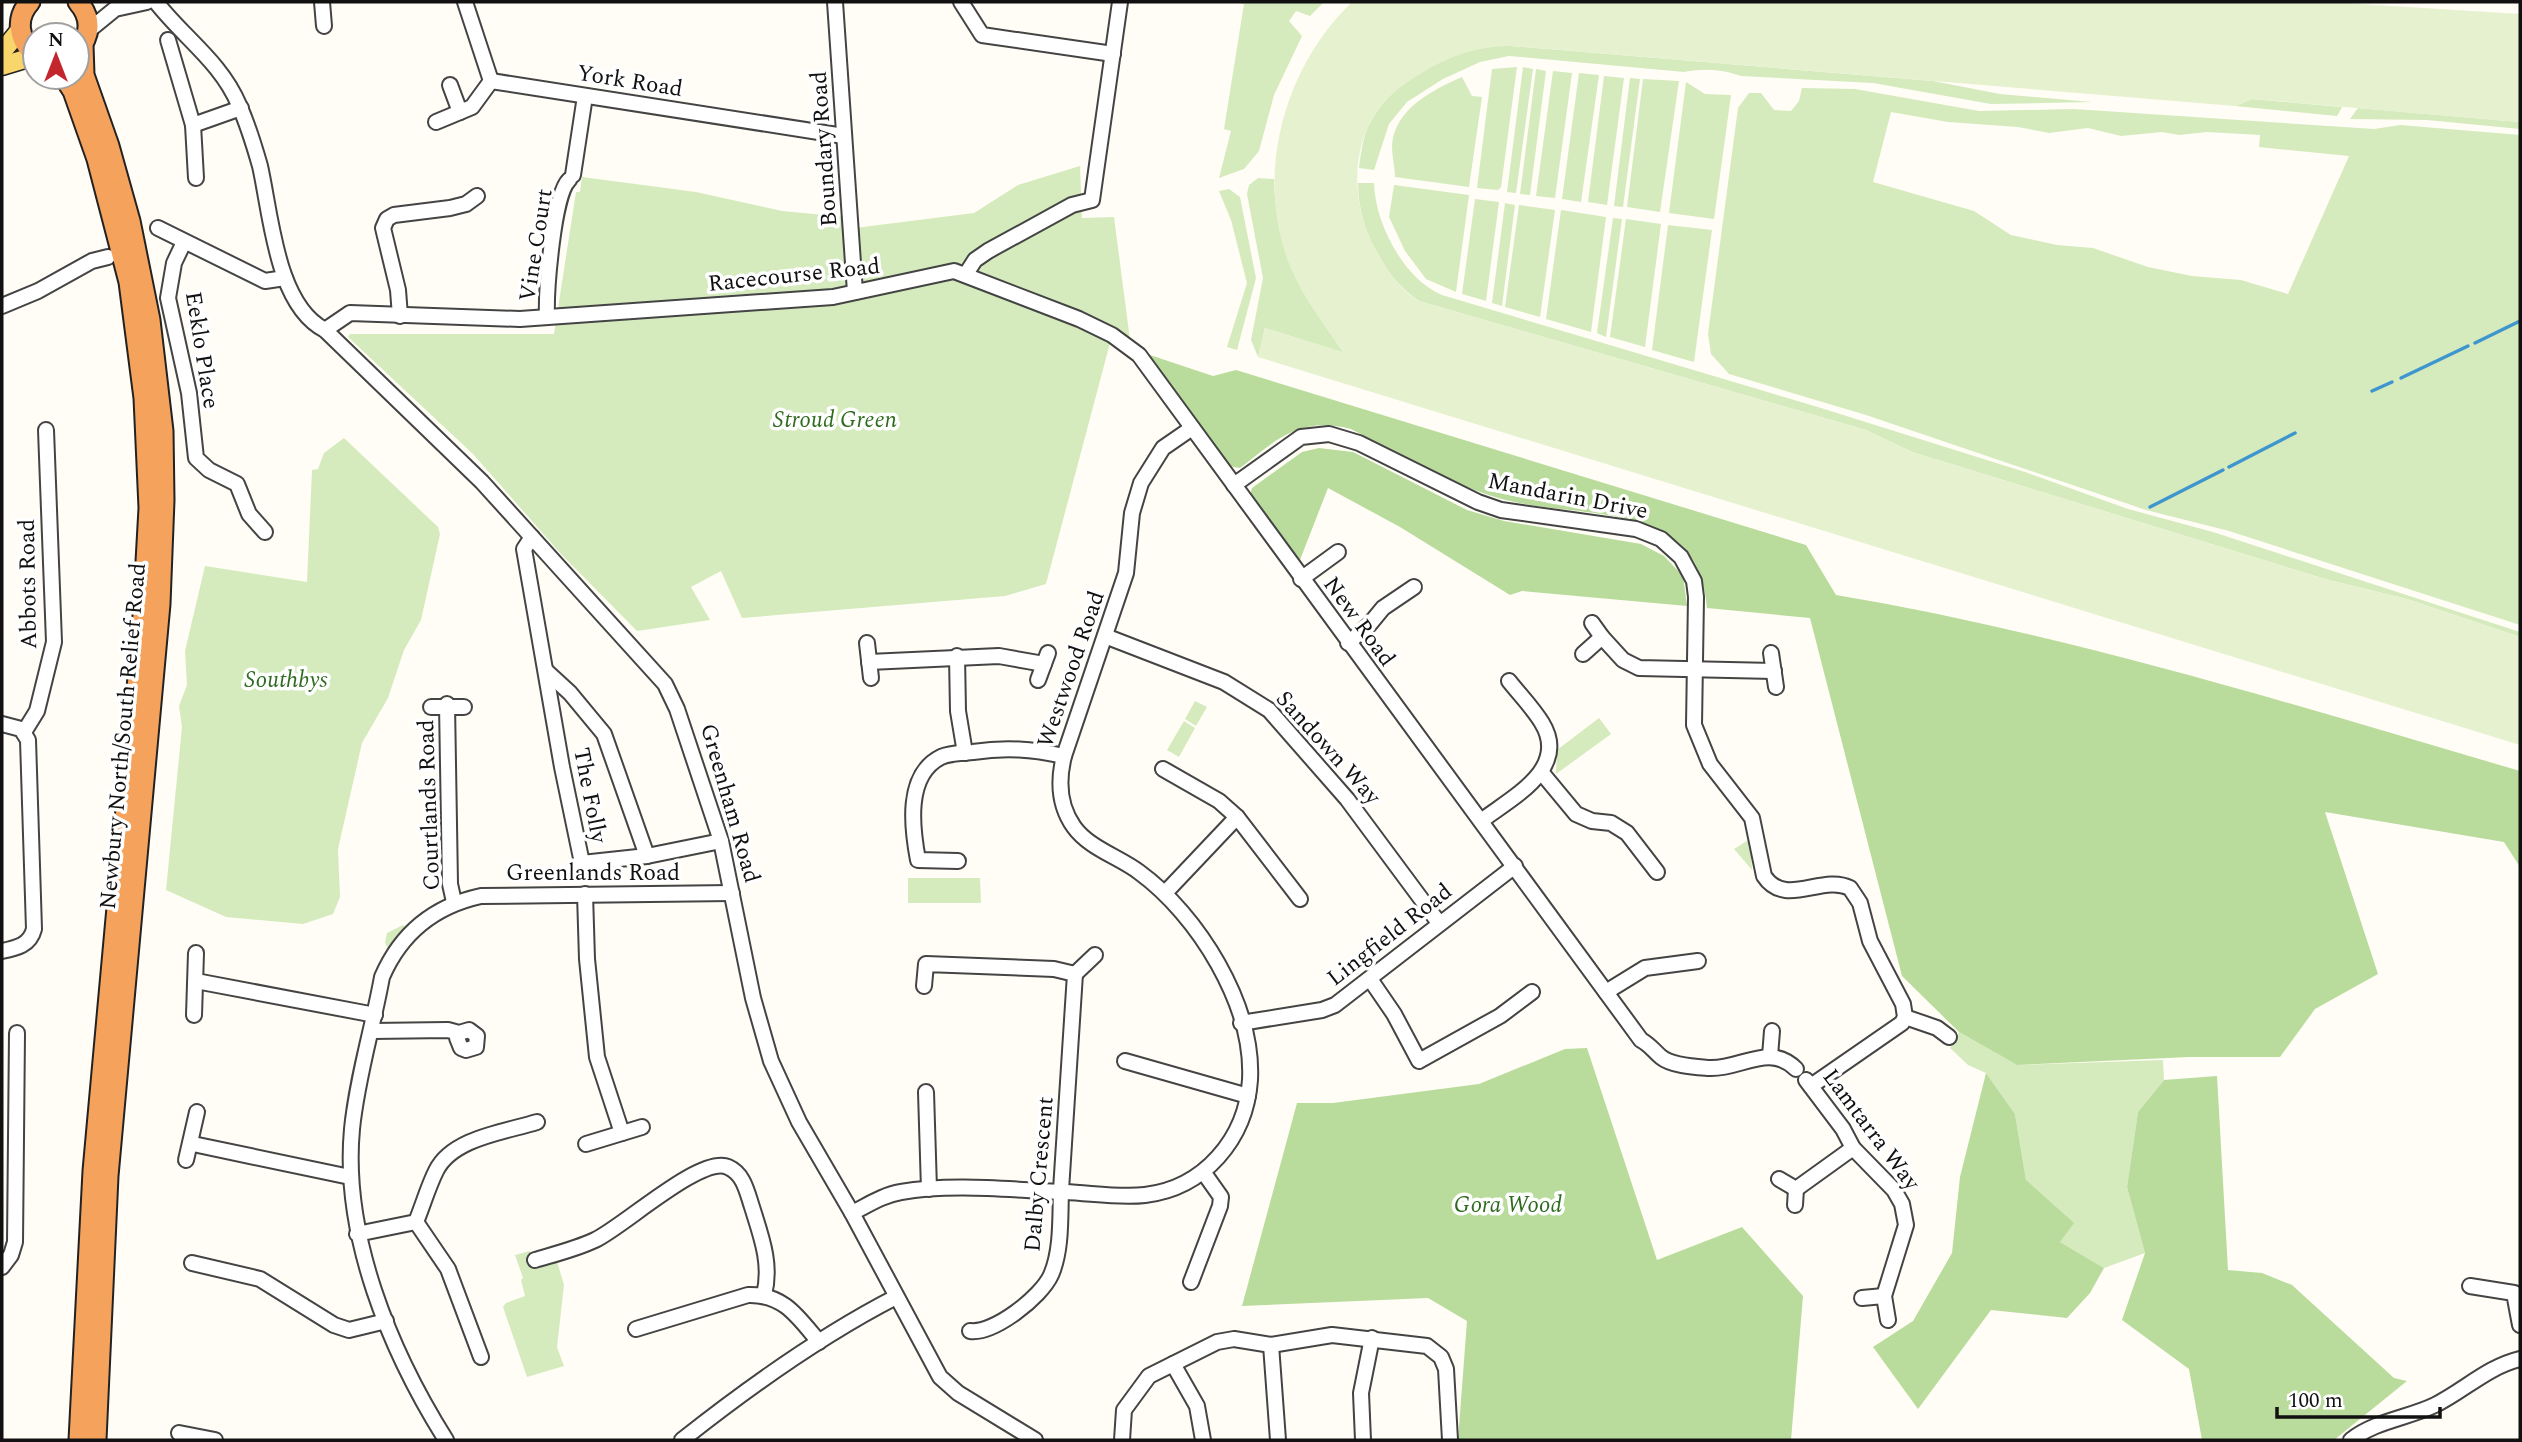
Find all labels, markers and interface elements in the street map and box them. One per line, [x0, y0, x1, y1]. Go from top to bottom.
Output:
north arrow [21, 21, 91, 91]
text: N [48, 26, 64, 55]
street label: York Road [574, 56, 685, 107]
street label: Boundary Road [802, 70, 847, 228]
street label: Vine Court [510, 186, 563, 304]
street label: Racecourse Road [706, 249, 882, 302]
street label: Eeklo Place [175, 289, 228, 411]
park label: Stroud Green [773, 403, 897, 438]
street label: Mandarin Drive [1485, 464, 1651, 529]
street label: Abbots Road [10, 518, 47, 650]
street label: Newbury North/South Relief Road [91, 561, 156, 911]
street label: New Road [1314, 569, 1404, 675]
street label: Westwood Road [1028, 586, 1115, 753]
park label: Southbys [244, 663, 328, 698]
street label: Sandown Way [1267, 683, 1389, 814]
street label: Courtlands Road [409, 719, 450, 891]
street label: Greenham Road [690, 720, 769, 887]
street label: The Folly [563, 745, 616, 847]
street label: Greenlands Road [506, 856, 680, 891]
street label: Lingfield Road [1320, 875, 1460, 995]
street label: Lamtarra Way [1813, 1062, 1929, 1199]
street label: Dalby Crescent [1015, 1095, 1064, 1253]
park label: Gora Wood [1454, 1188, 1562, 1223]
scale bar [2277, 1376, 2440, 1420]
text: 100 m [2288, 1385, 2343, 1417]

